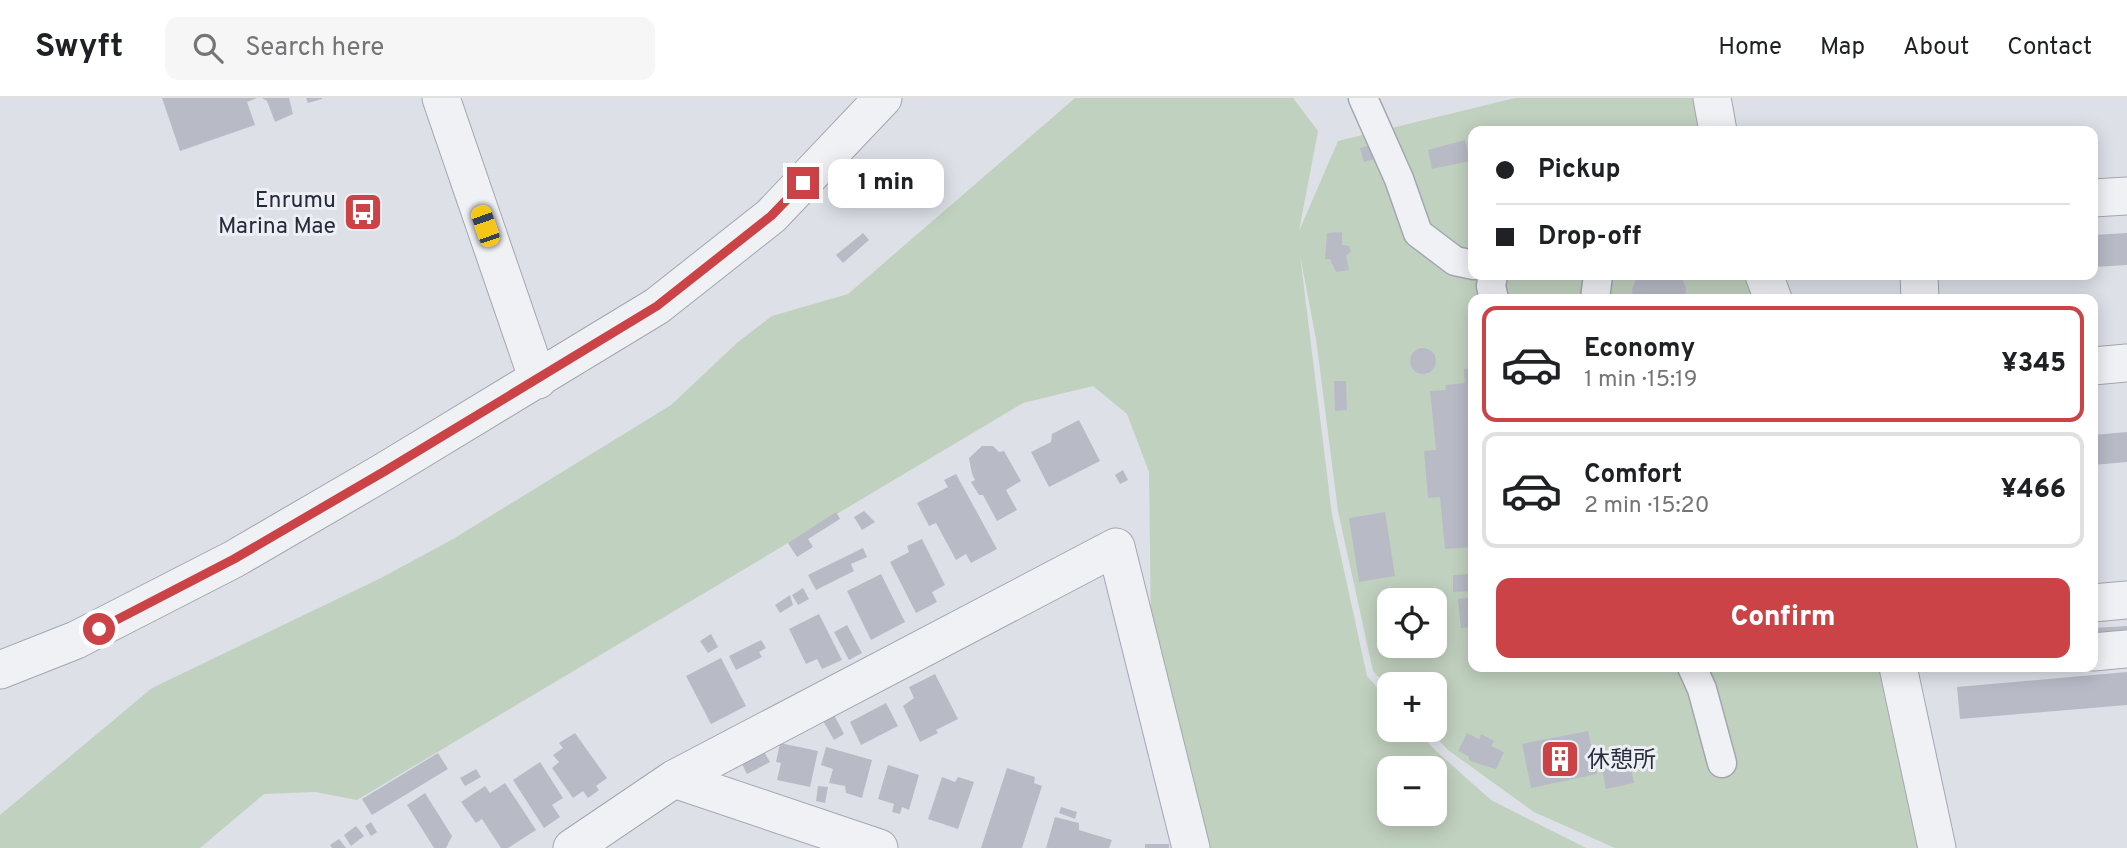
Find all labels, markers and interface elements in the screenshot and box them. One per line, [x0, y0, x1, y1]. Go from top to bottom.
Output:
search box [165, 17, 655, 80]
text: Swyft [35, 27, 123, 69]
icon: search [189, 29, 227, 67]
text: Search here [245, 32, 384, 65]
text: Home [1718, 33, 1782, 63]
text: Map [1820, 33, 1865, 63]
text: About [1903, 33, 1969, 63]
text: Contact [2007, 33, 2092, 63]
text: Pickup [1538, 154, 1621, 187]
callout: 1 min [828, 158, 943, 208]
route end [787, 167, 819, 199]
text: 1 min [858, 169, 914, 198]
place label: Enrumu Marina Mae [218, 187, 336, 242]
bus stop icon: Enrumu Marina Mae [342, 191, 384, 233]
car [469, 203, 502, 249]
text: Drop-off [1538, 221, 1641, 254]
icon: car [1500, 333, 1563, 396]
text: Economy [1584, 333, 1695, 366]
text: ¥345 [2002, 348, 2066, 381]
text: 1 min · 15:19 [1584, 366, 1697, 395]
icon: car [1500, 459, 1563, 522]
text: Comfort [1584, 459, 1682, 492]
text: ¥466 [2001, 474, 2066, 507]
text: 2 min · 15:20 [1584, 492, 1709, 521]
button: Confirm [1496, 578, 2070, 658]
map controls [1377, 588, 1447, 826]
button: locate [1377, 588, 1447, 658]
route start [83, 613, 115, 645]
button: + [1377, 672, 1447, 742]
building icon: 休憩所 [1539, 738, 1581, 780]
place label: 休憩所 [1587, 747, 1656, 776]
button: − [1377, 756, 1447, 826]

